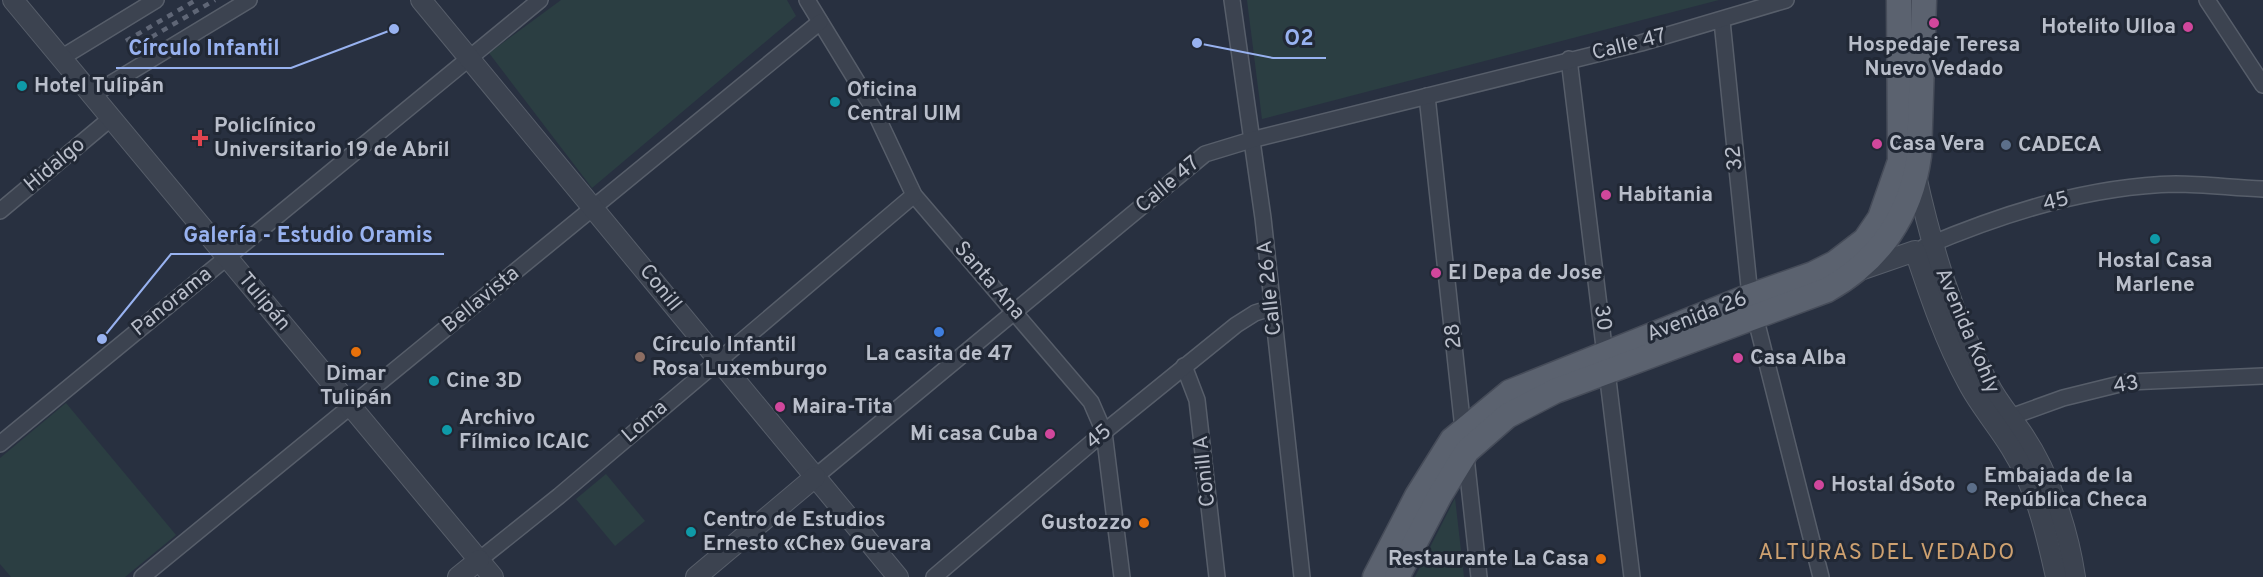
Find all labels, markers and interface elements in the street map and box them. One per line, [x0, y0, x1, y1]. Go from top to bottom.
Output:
place label: Hotelito Ulloa [2041, 14, 2176, 41]
marker: Hospedaje Teresa Nuevo Vedado [1927, 16, 1941, 30]
callout: O2 [1273, 18, 1326, 58]
marker: Hotelito Ulloa [2181, 20, 2195, 34]
street label: Calle 47 [1589, 23, 1669, 67]
text: O2 [1284, 26, 1314, 53]
callout: Círculo Infantil [116, 28, 291, 68]
place label: Hospedaje Teresa Nuevo Vedado [1848, 32, 2020, 83]
text: Círculo Infantil [128, 36, 280, 63]
place label: Hotel Tulipán [34, 73, 164, 100]
place label: Oficina Central UIM [847, 77, 961, 128]
marker: Hotel Tulipán [15, 79, 29, 93]
marker: Oficina Central UIM [828, 95, 842, 109]
place label: Policlínico Universitario 19 de Abril [214, 113, 450, 164]
marker: Policlínico Universitario 19 de Abril [191, 129, 209, 147]
place label: Casa Vera [1889, 131, 1985, 158]
street label: Hidalgo [19, 132, 91, 198]
place label: CADECA [2018, 132, 2102, 159]
marker: Casa Vera [1870, 137, 1884, 151]
marker: CADECA [1999, 138, 2013, 152]
street label: 32 [1720, 144, 1750, 172]
street label: Calle 47 [1130, 150, 1206, 220]
place label: Habitania [1618, 182, 1713, 209]
street label: 45 [2040, 186, 2072, 218]
marker: Habitania [1599, 188, 1613, 202]
callout: Galería - Estudio Oramis [171, 214, 444, 254]
text: Galería - Estudio Oramis [183, 223, 433, 250]
marker: Hostal Casa Marlene [2148, 232, 2162, 246]
street label: Santa Ana [947, 236, 1031, 326]
street label: Calle 26 A [1252, 239, 1288, 337]
place label: Hostal Casa Marlene [2097, 248, 2213, 299]
street label: Conill [633, 259, 687, 317]
place label: El Depa de Jose [1448, 260, 1602, 287]
street label: Panorama [126, 261, 218, 343]
street label: Bellavista [437, 261, 525, 339]
street label: Avenida Kohly [1928, 264, 2006, 398]
marker: El Depa de Jose [1429, 266, 1443, 280]
street label: Tulipán [232, 267, 296, 337]
street label: Avenida 26 [1643, 285, 1751, 349]
street label: 30 [1587, 303, 1617, 333]
street label: 28 [1439, 322, 1469, 350]
marker: La casita de 47 [932, 325, 946, 339]
place label: Círculo Infantil Rosa Luxemburgo [652, 332, 827, 383]
place label: La casita de 47 [866, 341, 1013, 368]
marker: Dimar Tulipán [349, 345, 363, 359]
place label: Casa Alba [1750, 345, 1846, 372]
marker: Círculo Infantil Rosa Luxemburgo [633, 350, 647, 364]
marker: Casa Alba [1731, 351, 1745, 365]
place label: Dimar Tulipán [320, 361, 392, 412]
place label: Cine 3D [446, 368, 522, 395]
street label: 43 [2111, 370, 2141, 400]
marker: Cine 3D [427, 374, 441, 388]
place label: Maira-Tita [792, 394, 893, 421]
street label: Loma [616, 395, 674, 449]
marker: Maira-Tita [773, 400, 787, 414]
place label: Archivo Fílmico ICAIC [459, 405, 590, 456]
street label: 45 [1080, 418, 1118, 456]
place label: Mi casa Cuba [910, 421, 1038, 448]
marker: Archivo Fílmico ICAIC [440, 423, 454, 437]
marker: Mi casa Cuba [1043, 427, 1057, 441]
street label: Conill A [1188, 434, 1222, 508]
place label: Embajada de la República Checa [1984, 463, 2148, 514]
place label: Hostal d´Soto [1831, 471, 1955, 499]
marker: Hostal d´Soto [1812, 478, 1826, 492]
marker: Embajada de la República Checa [1965, 481, 1979, 495]
place label: Centro de Estudios Ernesto «Che» Guevara [703, 507, 931, 558]
place label: Gustozzo [1041, 510, 1132, 537]
marker: Gustozzo [1137, 516, 1151, 530]
marker: Centro de Estudios Ernesto «Che» Guevara [684, 525, 698, 539]
district label: ALTURAS DEL VEDADO [1758, 540, 2016, 567]
place label: Restaurante La Casa [1388, 546, 1589, 573]
marker: Restaurante La Casa [1594, 552, 1608, 566]

